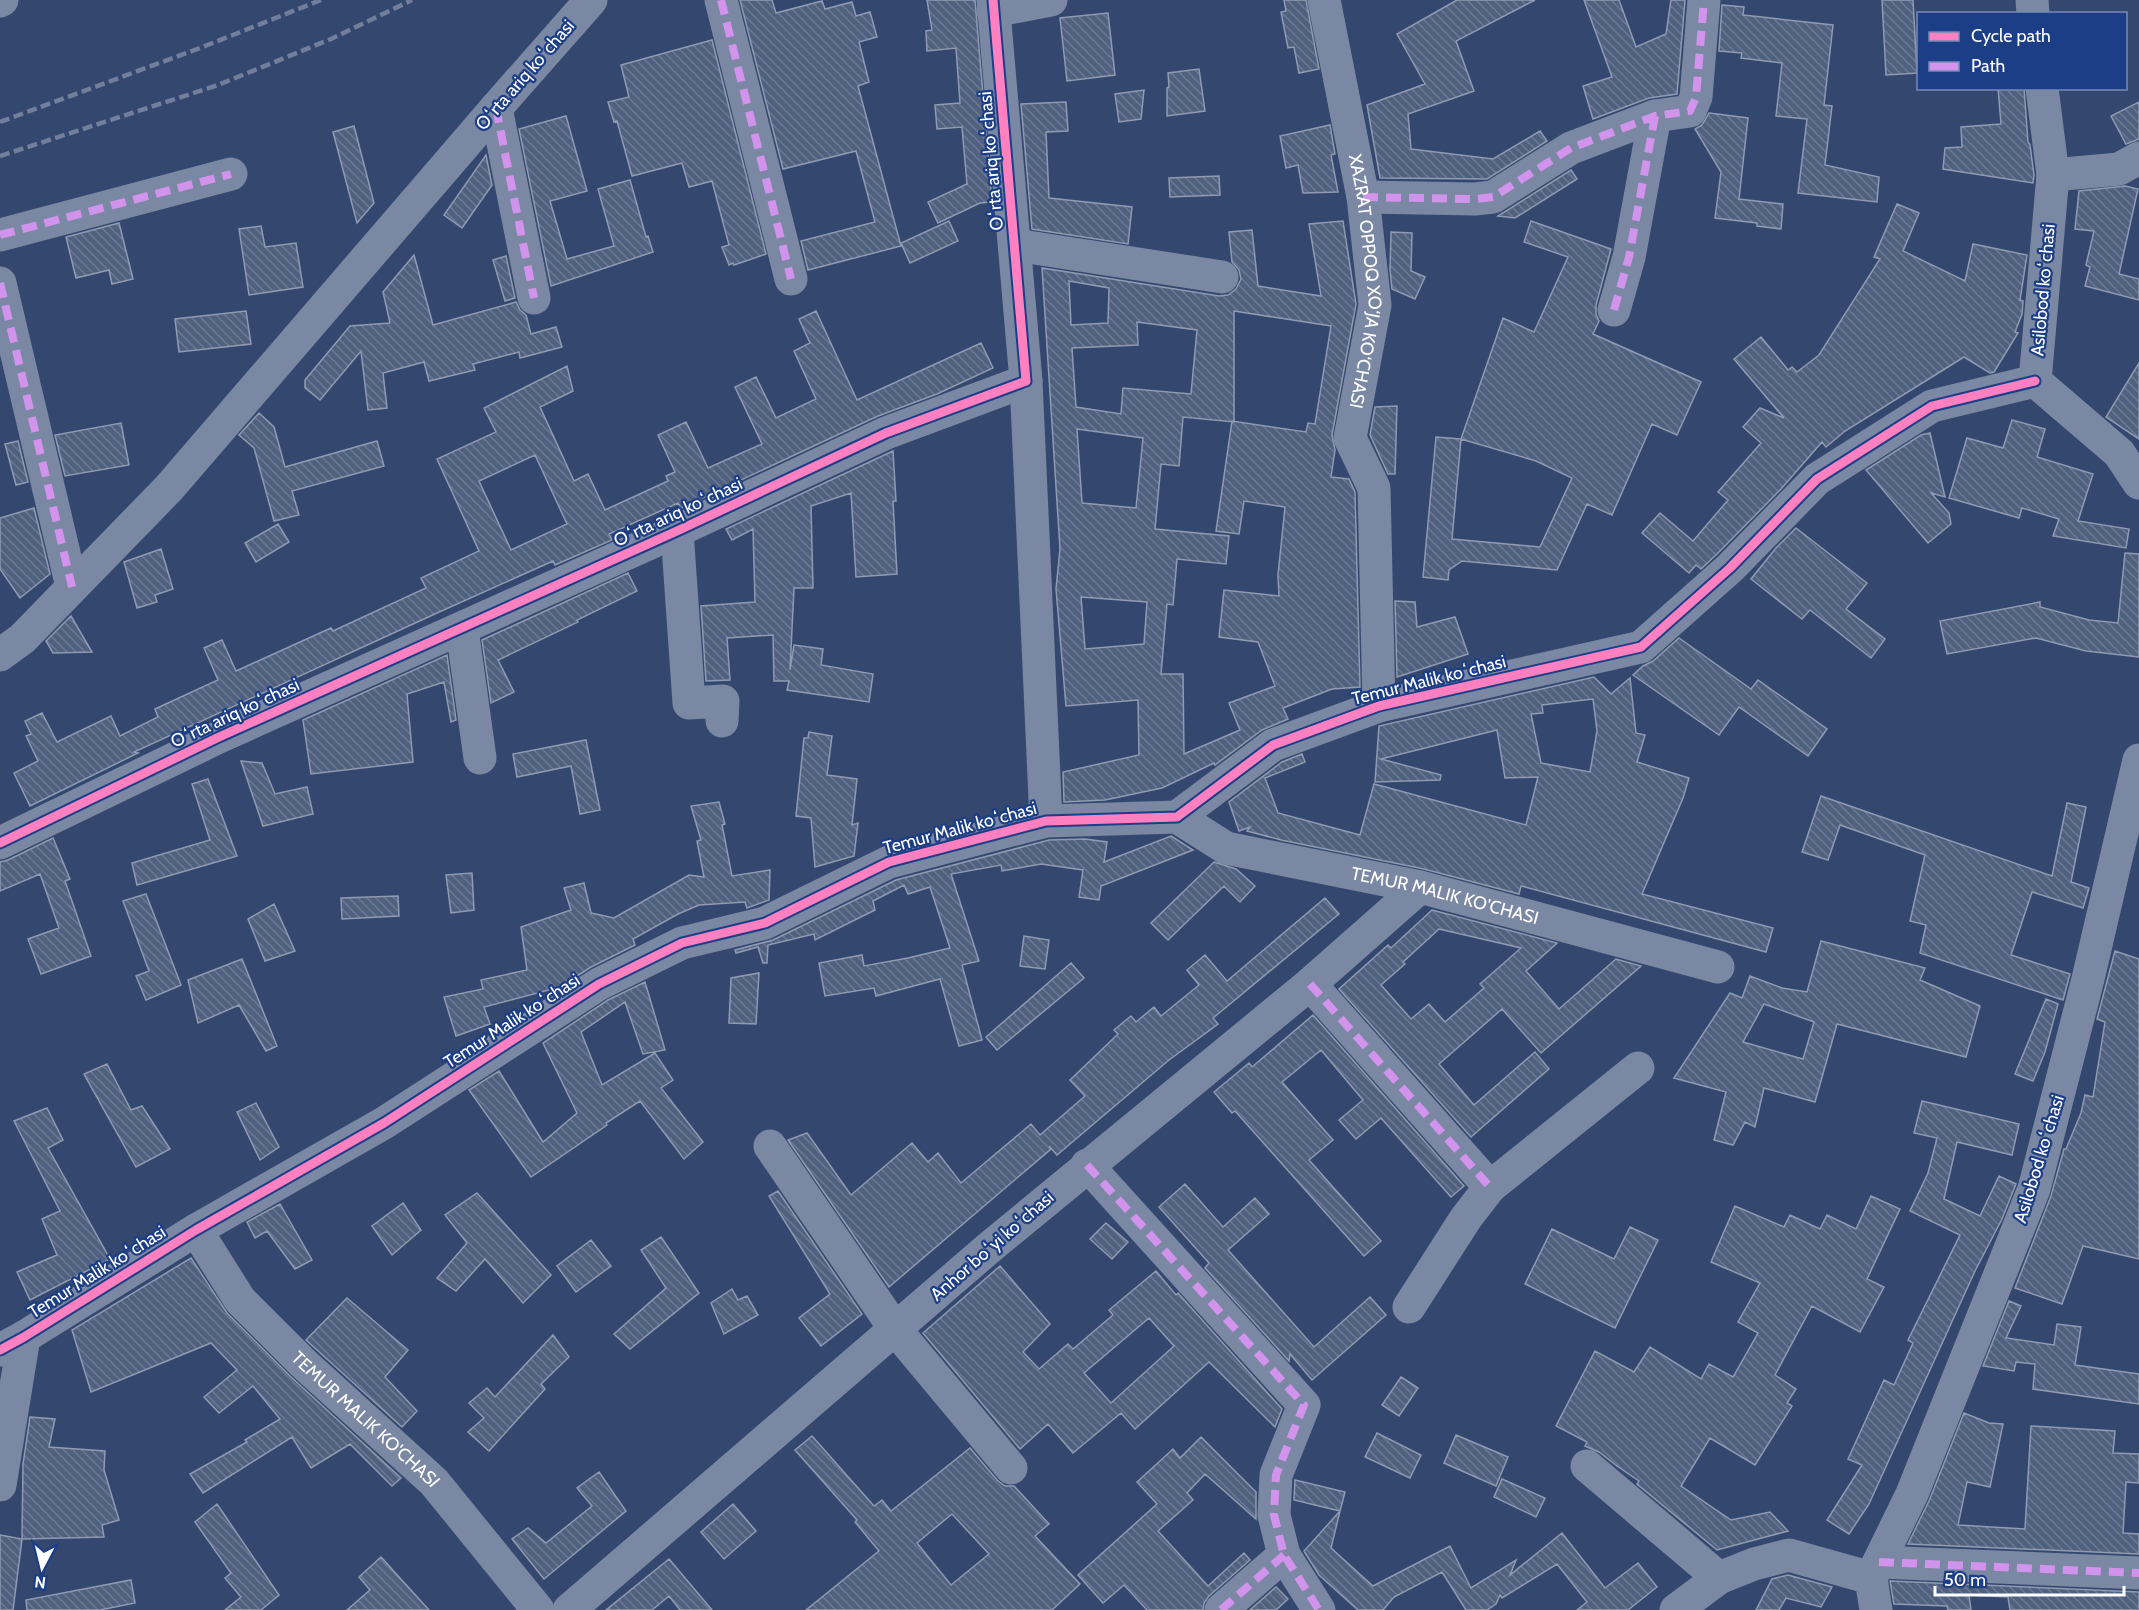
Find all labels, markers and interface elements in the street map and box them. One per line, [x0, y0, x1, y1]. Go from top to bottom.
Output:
legend [1917, 12, 2127, 90]
street label: Oʻrta ariq koʻchasi [471, 15, 579, 135]
text: Cycle path [1971, 25, 2051, 47]
text: Path [1971, 55, 2005, 77]
street label: Oʻrta ariq koʻchasi [974, 91, 1008, 231]
street label: XAZRAT OPPOQ XO‘JA KO‘CHASI [1344, 152, 1386, 410]
street label: Asilobod koʻchasi [2026, 223, 2060, 357]
street label: Oʻrta ariq koʻchasi [610, 473, 746, 551]
street label: Temur Malik koʻchasi [1350, 650, 1508, 710]
street label: Oʻrta ariq koʻchasi [167, 674, 303, 752]
street label: Temur Malik koʻchasi [881, 797, 1039, 859]
street label: TEMUR MALIK KO'CHASI [1349, 862, 1541, 929]
street label: Temur Malik koʻchasi [440, 969, 584, 1073]
street label: Asilobod koʻchasi [2009, 1092, 2069, 1226]
street label: Anhor boʻyi koʻchasi [926, 1186, 1058, 1306]
street label: Temur Malik koʻchasi [24, 1221, 170, 1323]
street label: TEMUR MALIK KO'CHASI [287, 1347, 445, 1492]
north arrow [12, 1538, 72, 1598]
scale bar [1935, 1559, 2124, 1597]
text: 50 m [1944, 1569, 1986, 1591]
text: N [33, 1572, 47, 1593]

